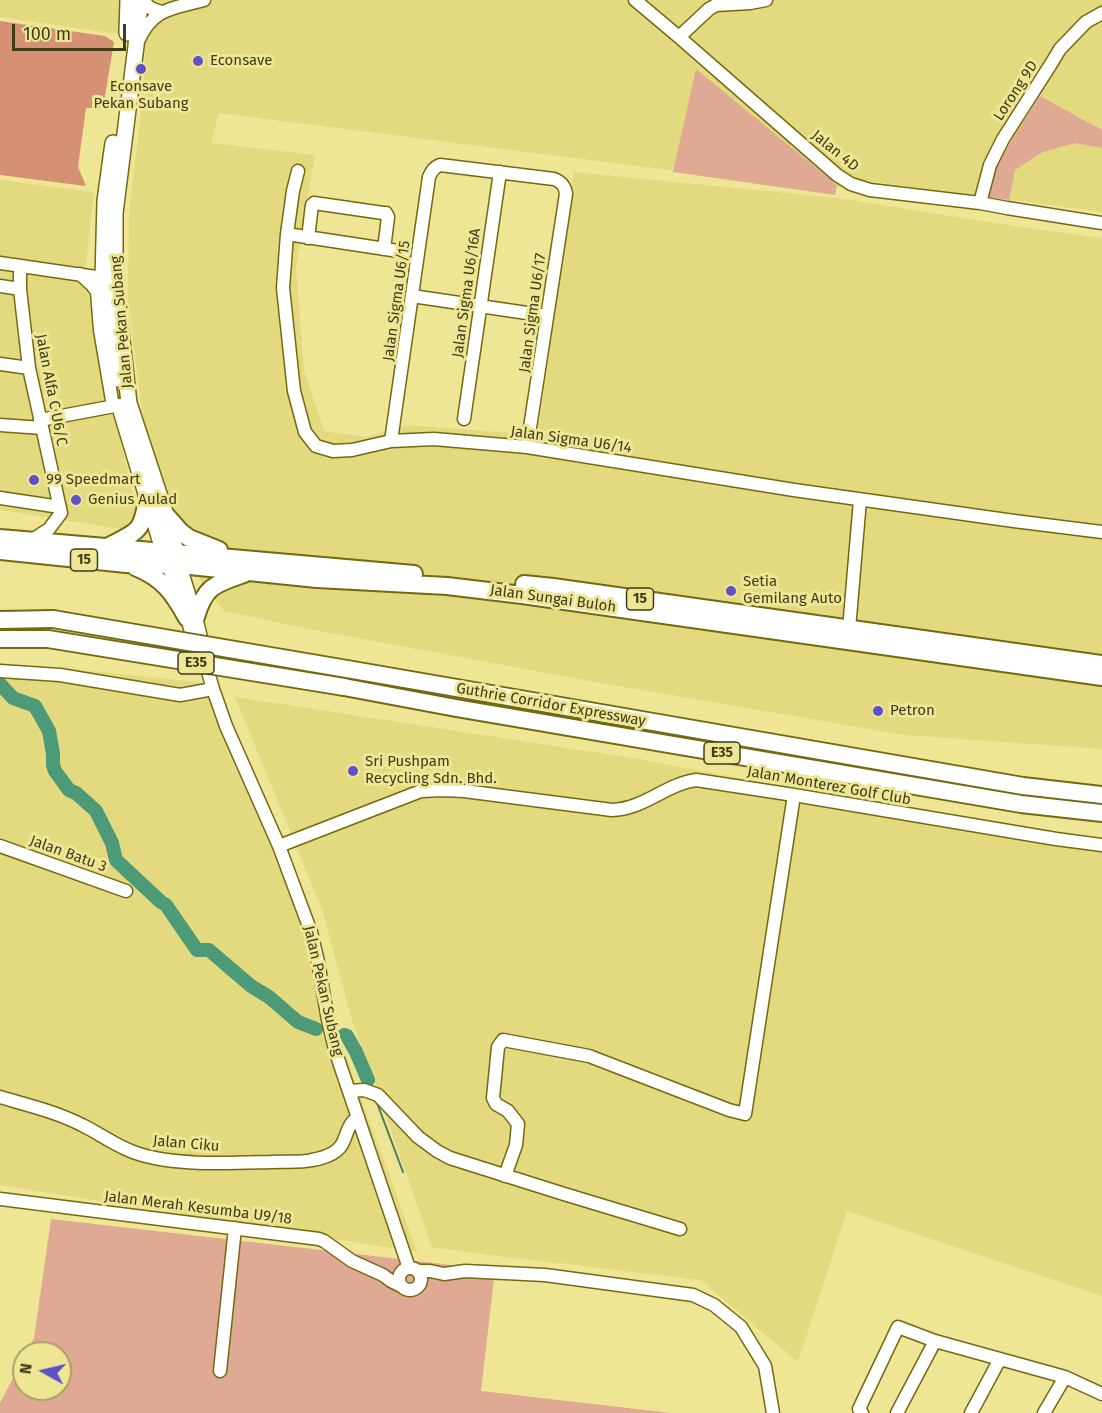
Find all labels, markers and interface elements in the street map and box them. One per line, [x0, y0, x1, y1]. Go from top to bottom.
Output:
scale bar [15, 12, 129, 50]
text: 100 m [23, 23, 71, 45]
place label: Econsave [210, 52, 272, 70]
marker: Econsave [191, 54, 205, 68]
street label: Lorong 9D [990, 58, 1042, 124]
marker: Econsave Pekan Subang [134, 62, 148, 76]
place label: Econsave Pekan Subang [93, 78, 189, 113]
street label: Jalan 4D [808, 127, 862, 175]
street label: Jalan Sigma U6/16A [449, 227, 485, 359]
street label: Jalan Sigma U6/15 [380, 240, 414, 362]
street label: Jalan Sigma U6/17 [516, 252, 550, 374]
street label: Jalan Pekan Subang [107, 255, 137, 389]
street label: Jalan Alfa C U6/C [31, 333, 71, 447]
street label: Jalan Sigma U6/14 [509, 423, 633, 457]
place label: 99 Speedmart [46, 471, 140, 489]
marker: 99 Speedmart [27, 473, 41, 487]
place label: Genius Aulad [88, 491, 177, 509]
marker: Genius Aulad [69, 493, 83, 507]
road number: 15 [70, 549, 98, 571]
place label: Setia Gemilang Auto [743, 573, 842, 608]
street label: Jalan Sungai Buloh [489, 581, 617, 617]
marker: Setia Gemilang Auto [724, 584, 738, 598]
road number: 15 [626, 588, 654, 610]
road number: E35 [178, 652, 214, 674]
street label: Guthrie Corridor Expressway [455, 679, 647, 731]
place label: Petron [890, 702, 935, 720]
marker: Petron [871, 704, 885, 718]
road number: E35 [704, 742, 740, 764]
place label: Sri Pushpam Recycling Sdn. Bhd. [365, 753, 497, 788]
street label: Jalan Monterez Golf Club [746, 763, 912, 809]
marker: Sri Pushpam Recycling Sdn. Bhd. [346, 764, 360, 778]
street label: Jalan Batu 3 [27, 832, 109, 876]
street label: Jalan Pekan Subang [299, 924, 347, 1058]
street label: Jalan Ciku [152, 1132, 220, 1156]
street label: Jalan Merah Kesumba U9/18 [103, 1188, 293, 1228]
north arrow [12, 1341, 72, 1401]
text: N [16, 1362, 36, 1375]

